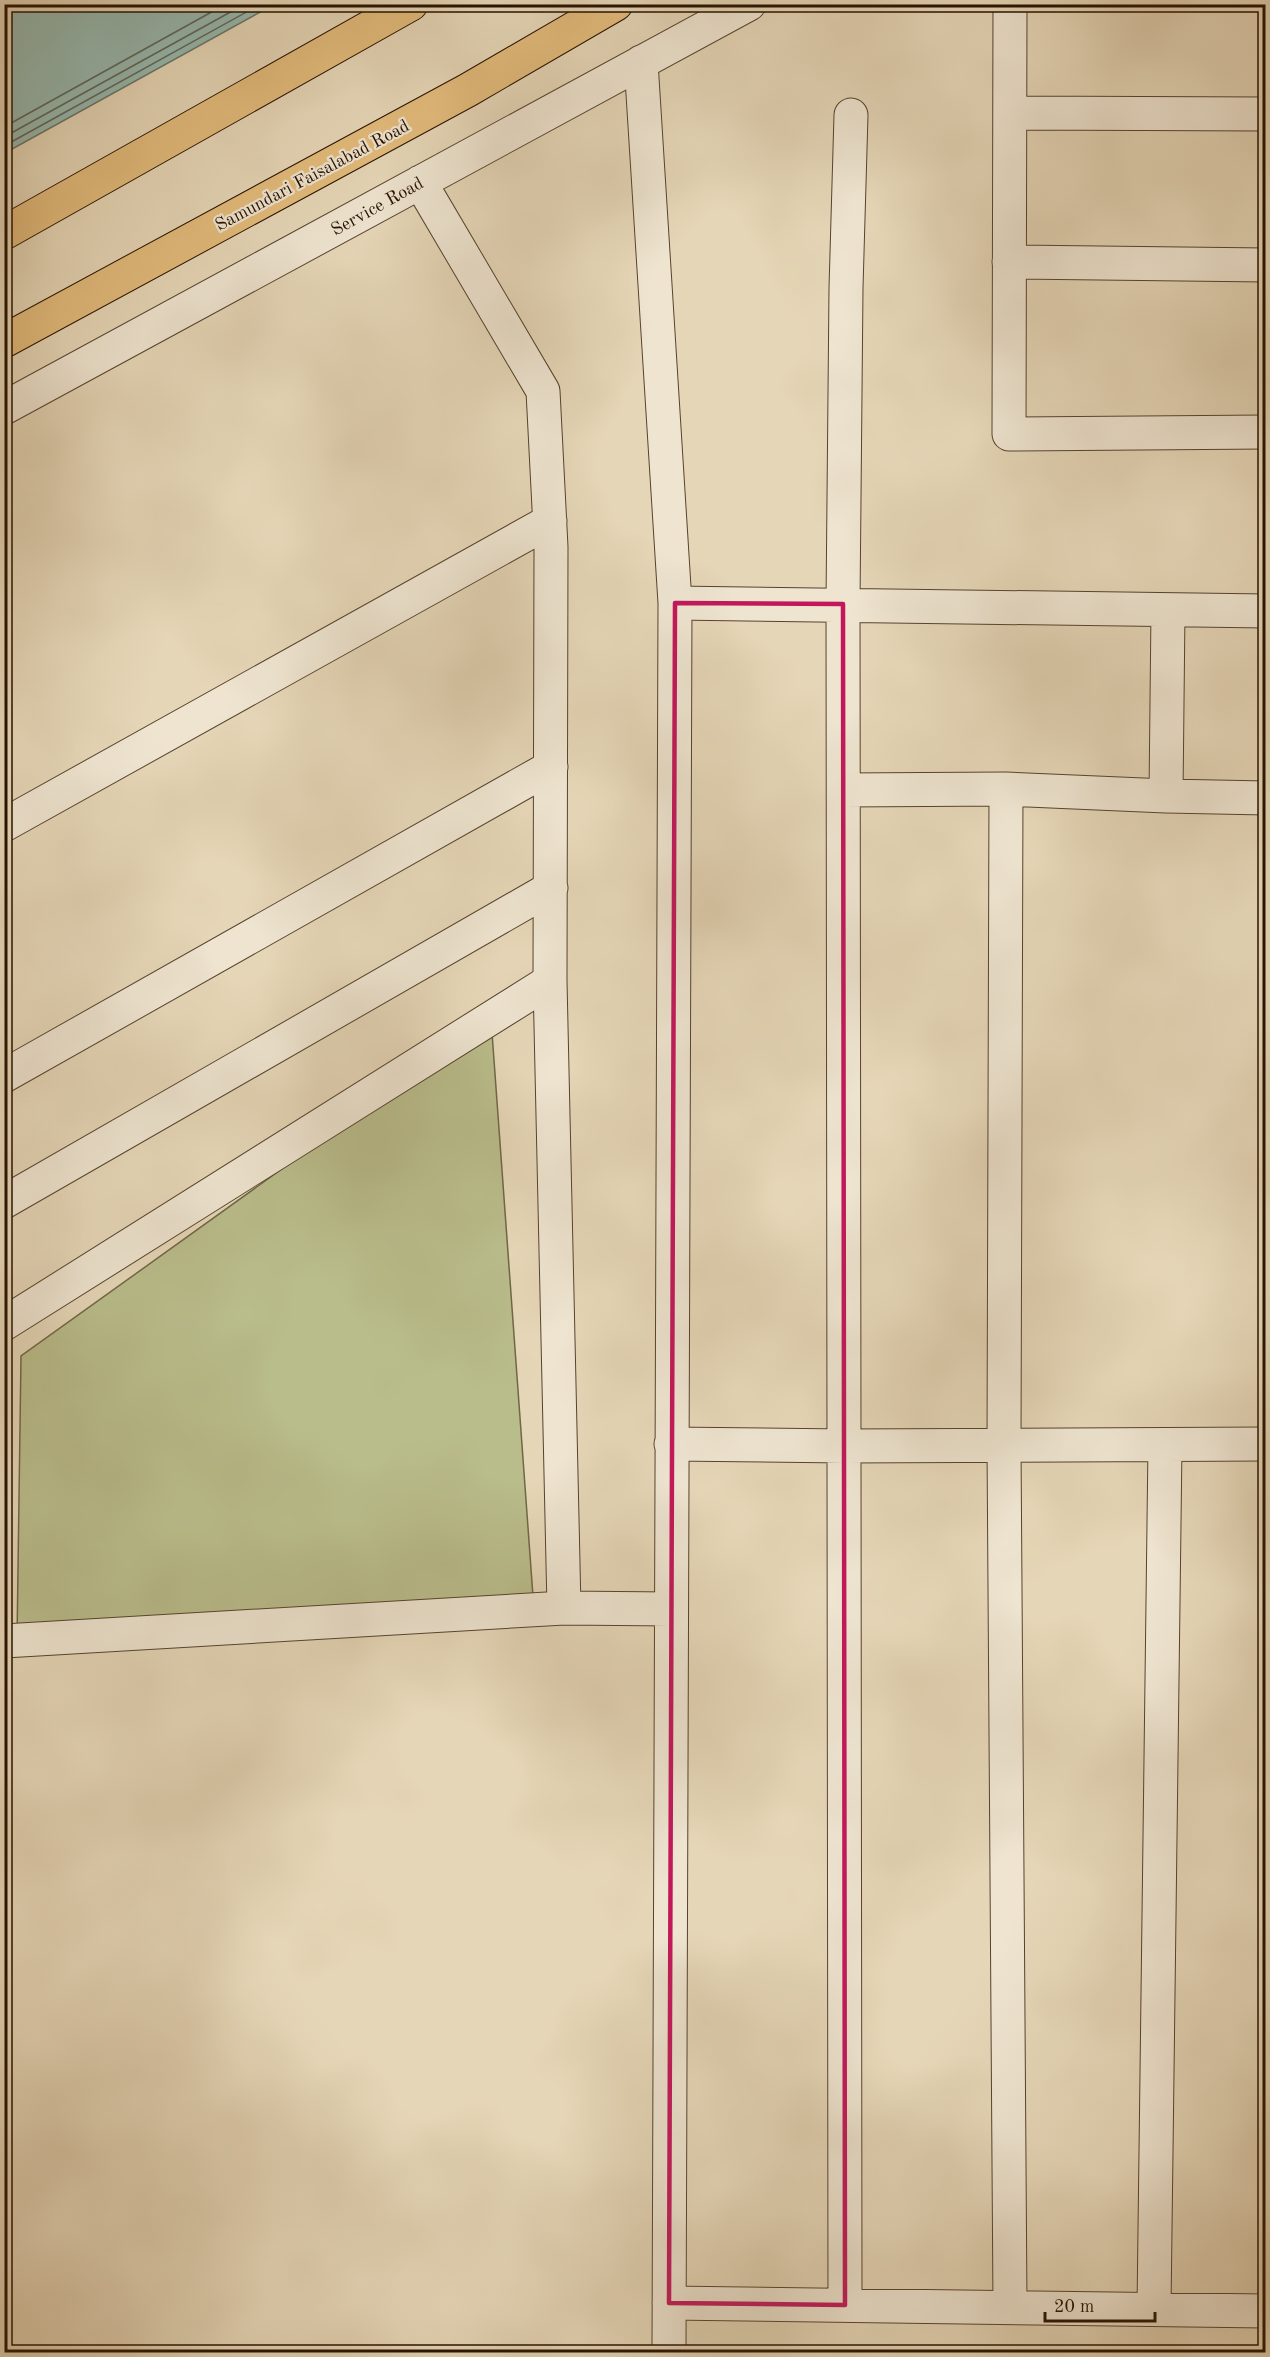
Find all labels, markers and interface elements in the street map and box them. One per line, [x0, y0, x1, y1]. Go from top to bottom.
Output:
street label: Samundari Faisalabad Road [212, 117, 413, 235]
street label: Service Road [328, 174, 427, 240]
scale bar [1045, 2285, 1154, 2323]
text: 20 m [1054, 2298, 1094, 2316]

